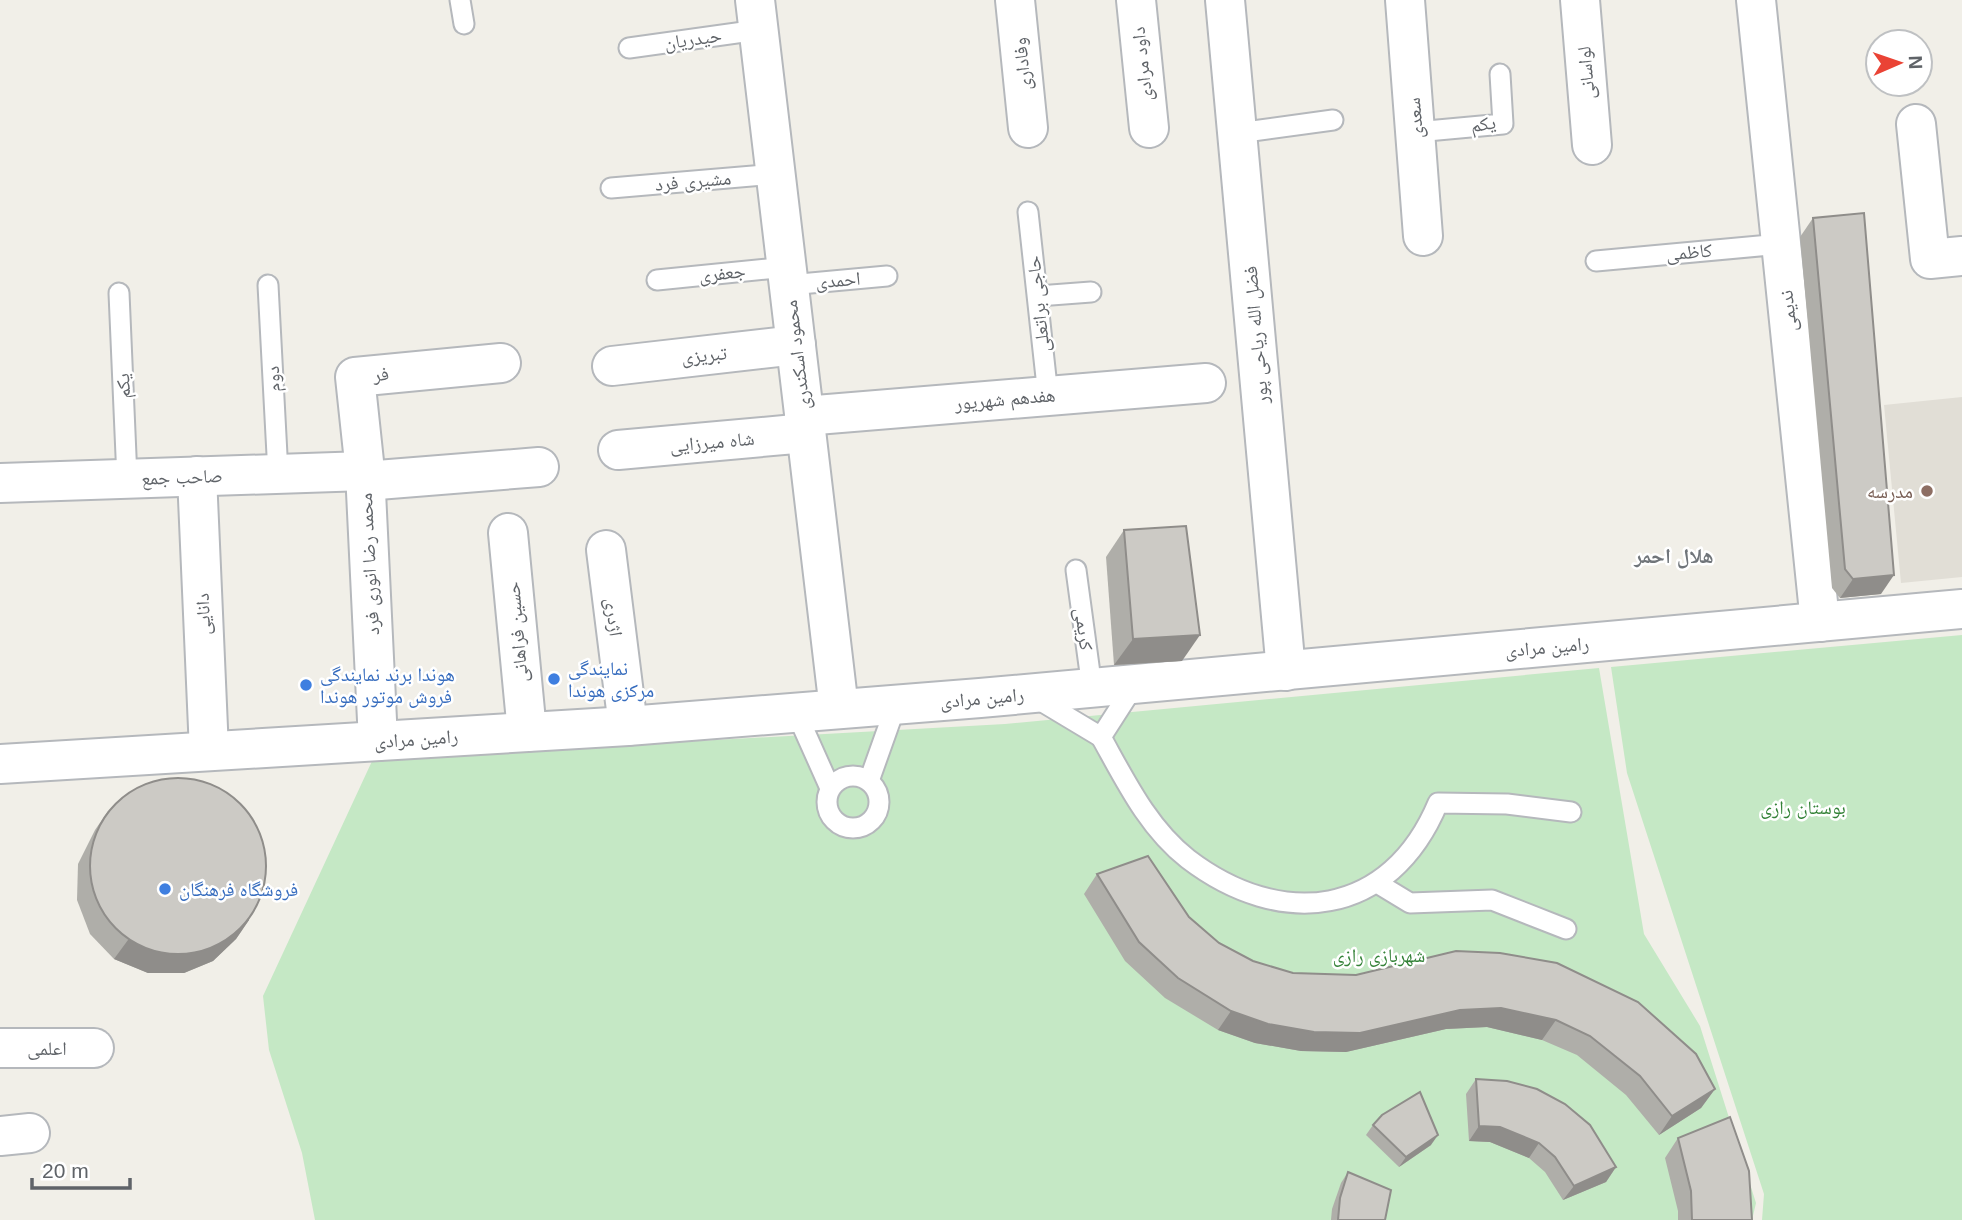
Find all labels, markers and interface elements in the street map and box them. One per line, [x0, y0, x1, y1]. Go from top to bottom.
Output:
street label: حیدریان [663, 25, 723, 54]
street label: داود مرادی [1128, 25, 1157, 102]
north arrow [1864, 28, 1934, 98]
street label: وفاداری [1009, 36, 1036, 92]
street label: لواسانی [1573, 46, 1600, 100]
text: N [1905, 55, 1926, 70]
street label: سعدی [1403, 97, 1428, 139]
street label: یکم [1469, 111, 1498, 139]
street label: مشیری فرد [654, 167, 732, 196]
street label: کاظمی [1665, 240, 1713, 265]
street label: حاجی براتعلی [1022, 255, 1054, 353]
street label: جعفری [698, 260, 746, 287]
street label: فضل الله ریاحی پور [1240, 265, 1274, 406]
street label: احمدی [815, 268, 862, 293]
street label: ندیمی [1775, 289, 1802, 333]
street label: محمود اسکندری [780, 299, 815, 411]
street label: تبریزی [680, 342, 728, 369]
street label: فر [371, 363, 390, 386]
street label: دوم [262, 365, 287, 393]
street label: یکم [112, 373, 136, 399]
street label: هفدهم شهریور [953, 384, 1056, 416]
street label: شاه میرزایی [669, 428, 755, 457]
street label: صاحب جمع [141, 465, 223, 491]
place label: مدرسه [1867, 481, 1913, 503]
marker: مدرسه [1919, 483, 1935, 499]
street label: محمد رضا انوری فرد [355, 492, 384, 636]
district label: هلال احمر [1633, 544, 1714, 569]
street label: حسین فراهانی [502, 581, 533, 683]
street label: دانایی [192, 592, 215, 635]
street label: اژدری [600, 596, 627, 638]
street label: کریمی [1070, 606, 1097, 652]
street label: رامین مرادی [1504, 633, 1590, 662]
place label: نمایندگی مرکزی هوندا [568, 658, 654, 702]
place label: هوندا برند نمایندگی فروش موتور هوندا [320, 664, 455, 708]
marker: نمایندگی مرکزی هوندا [546, 671, 562, 687]
marker: هوندا برند نمایندگی فروش موتور هوندا [298, 677, 314, 693]
street label: رامین مرادی [939, 684, 1025, 713]
street label: رامین مرادی [373, 726, 459, 753]
park label: بوستان رازی [1760, 797, 1846, 819]
place label: فروشگاه فرهنگان [179, 879, 298, 901]
marker: فروشگاه فرهنگان [157, 881, 173, 897]
park label: شهربازی رازی [1333, 945, 1425, 967]
street label: اعلمی [27, 1038, 67, 1060]
scale bar [32, 1146, 130, 1190]
text: 20 m [42, 1159, 89, 1182]

